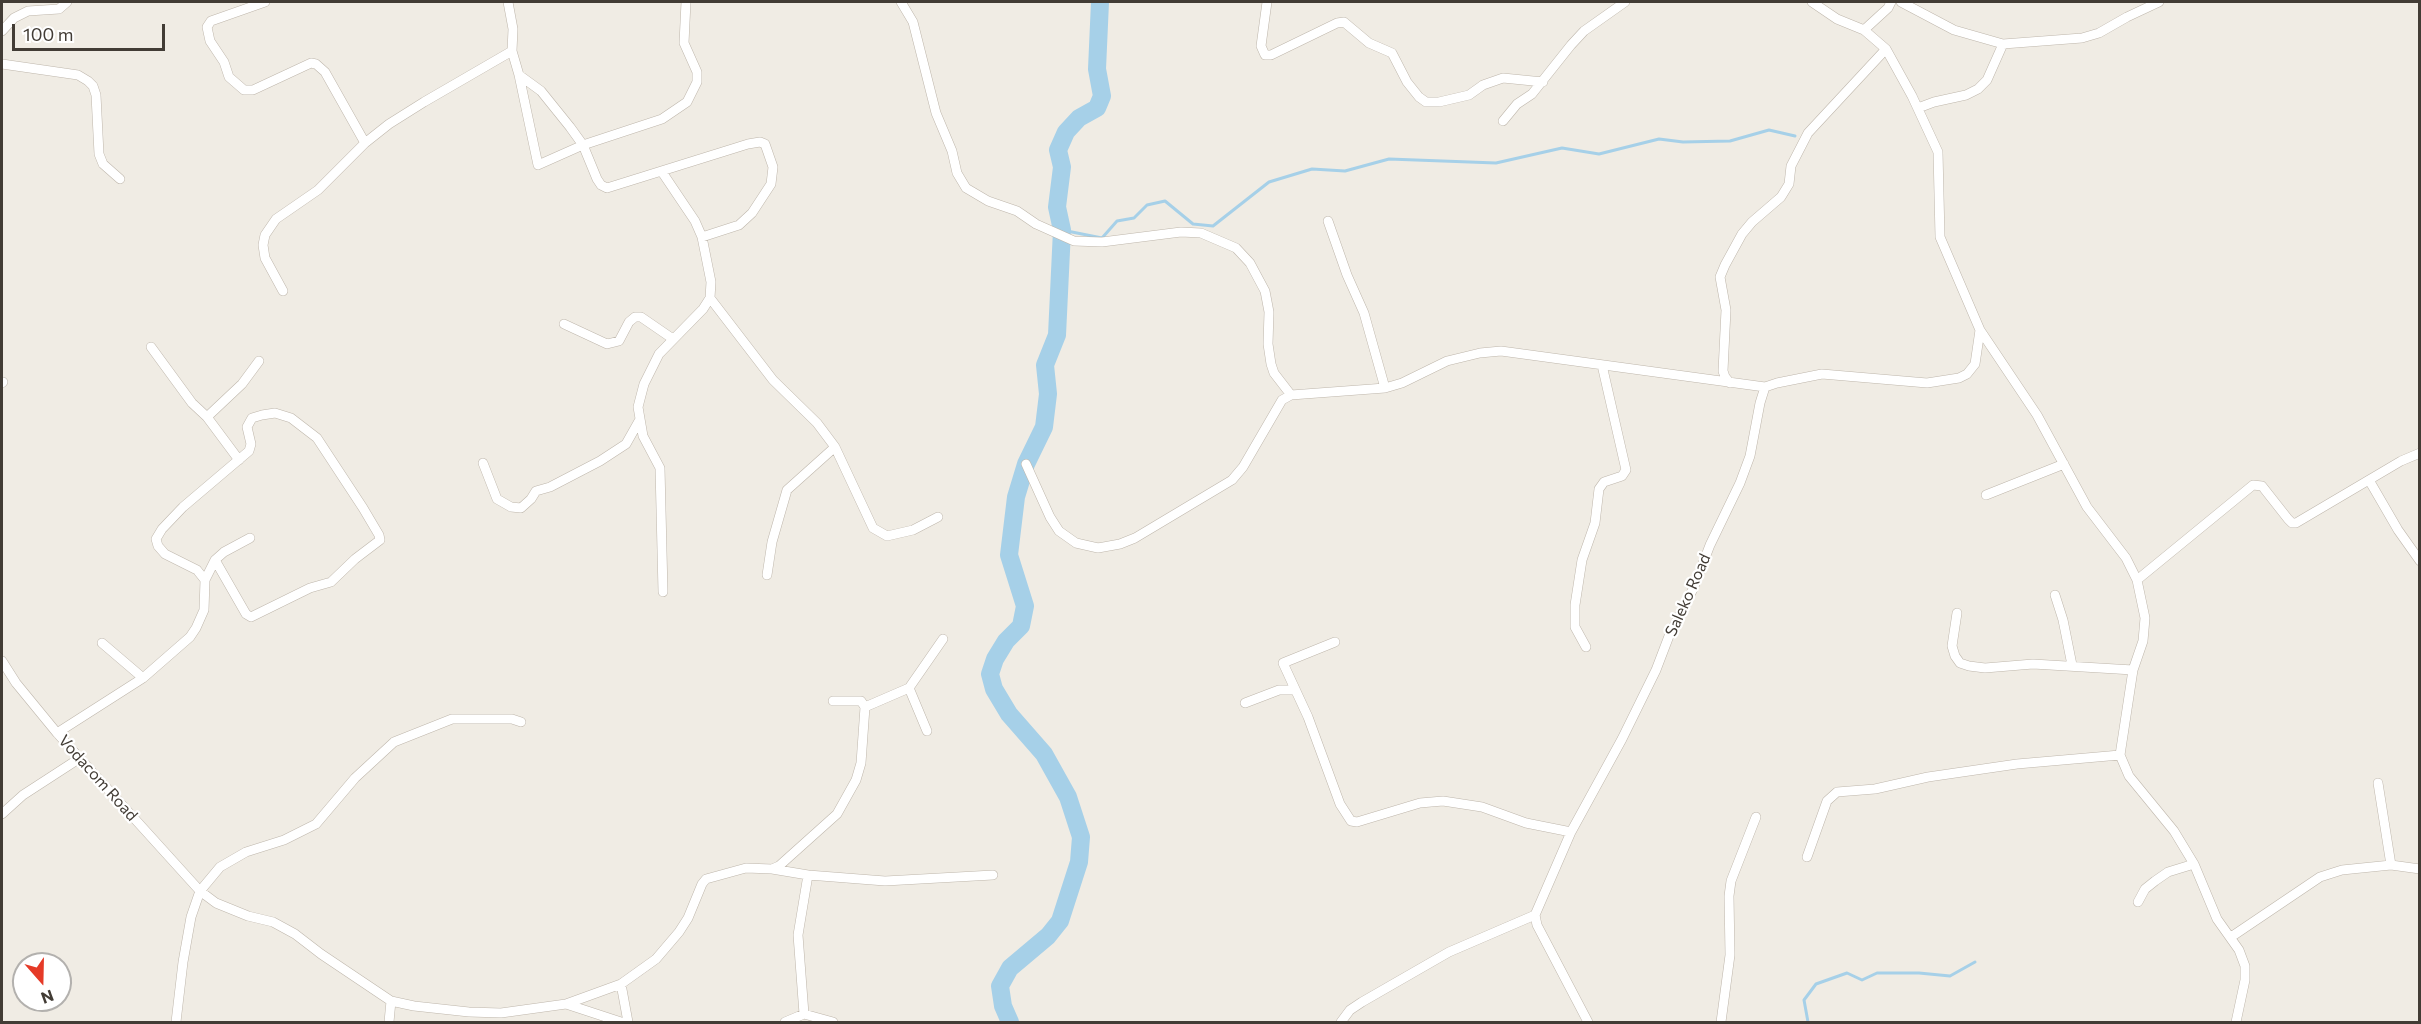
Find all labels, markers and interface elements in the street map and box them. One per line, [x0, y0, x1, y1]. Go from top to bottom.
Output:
scale bar [15, 12, 168, 50]
text: 100 m [23, 23, 73, 45]
street label: Saleko Road [1661, 551, 1715, 639]
street label: Vodacom Road [54, 731, 142, 825]
north arrow [12, 952, 72, 1012]
text: N [39, 987, 57, 1008]

